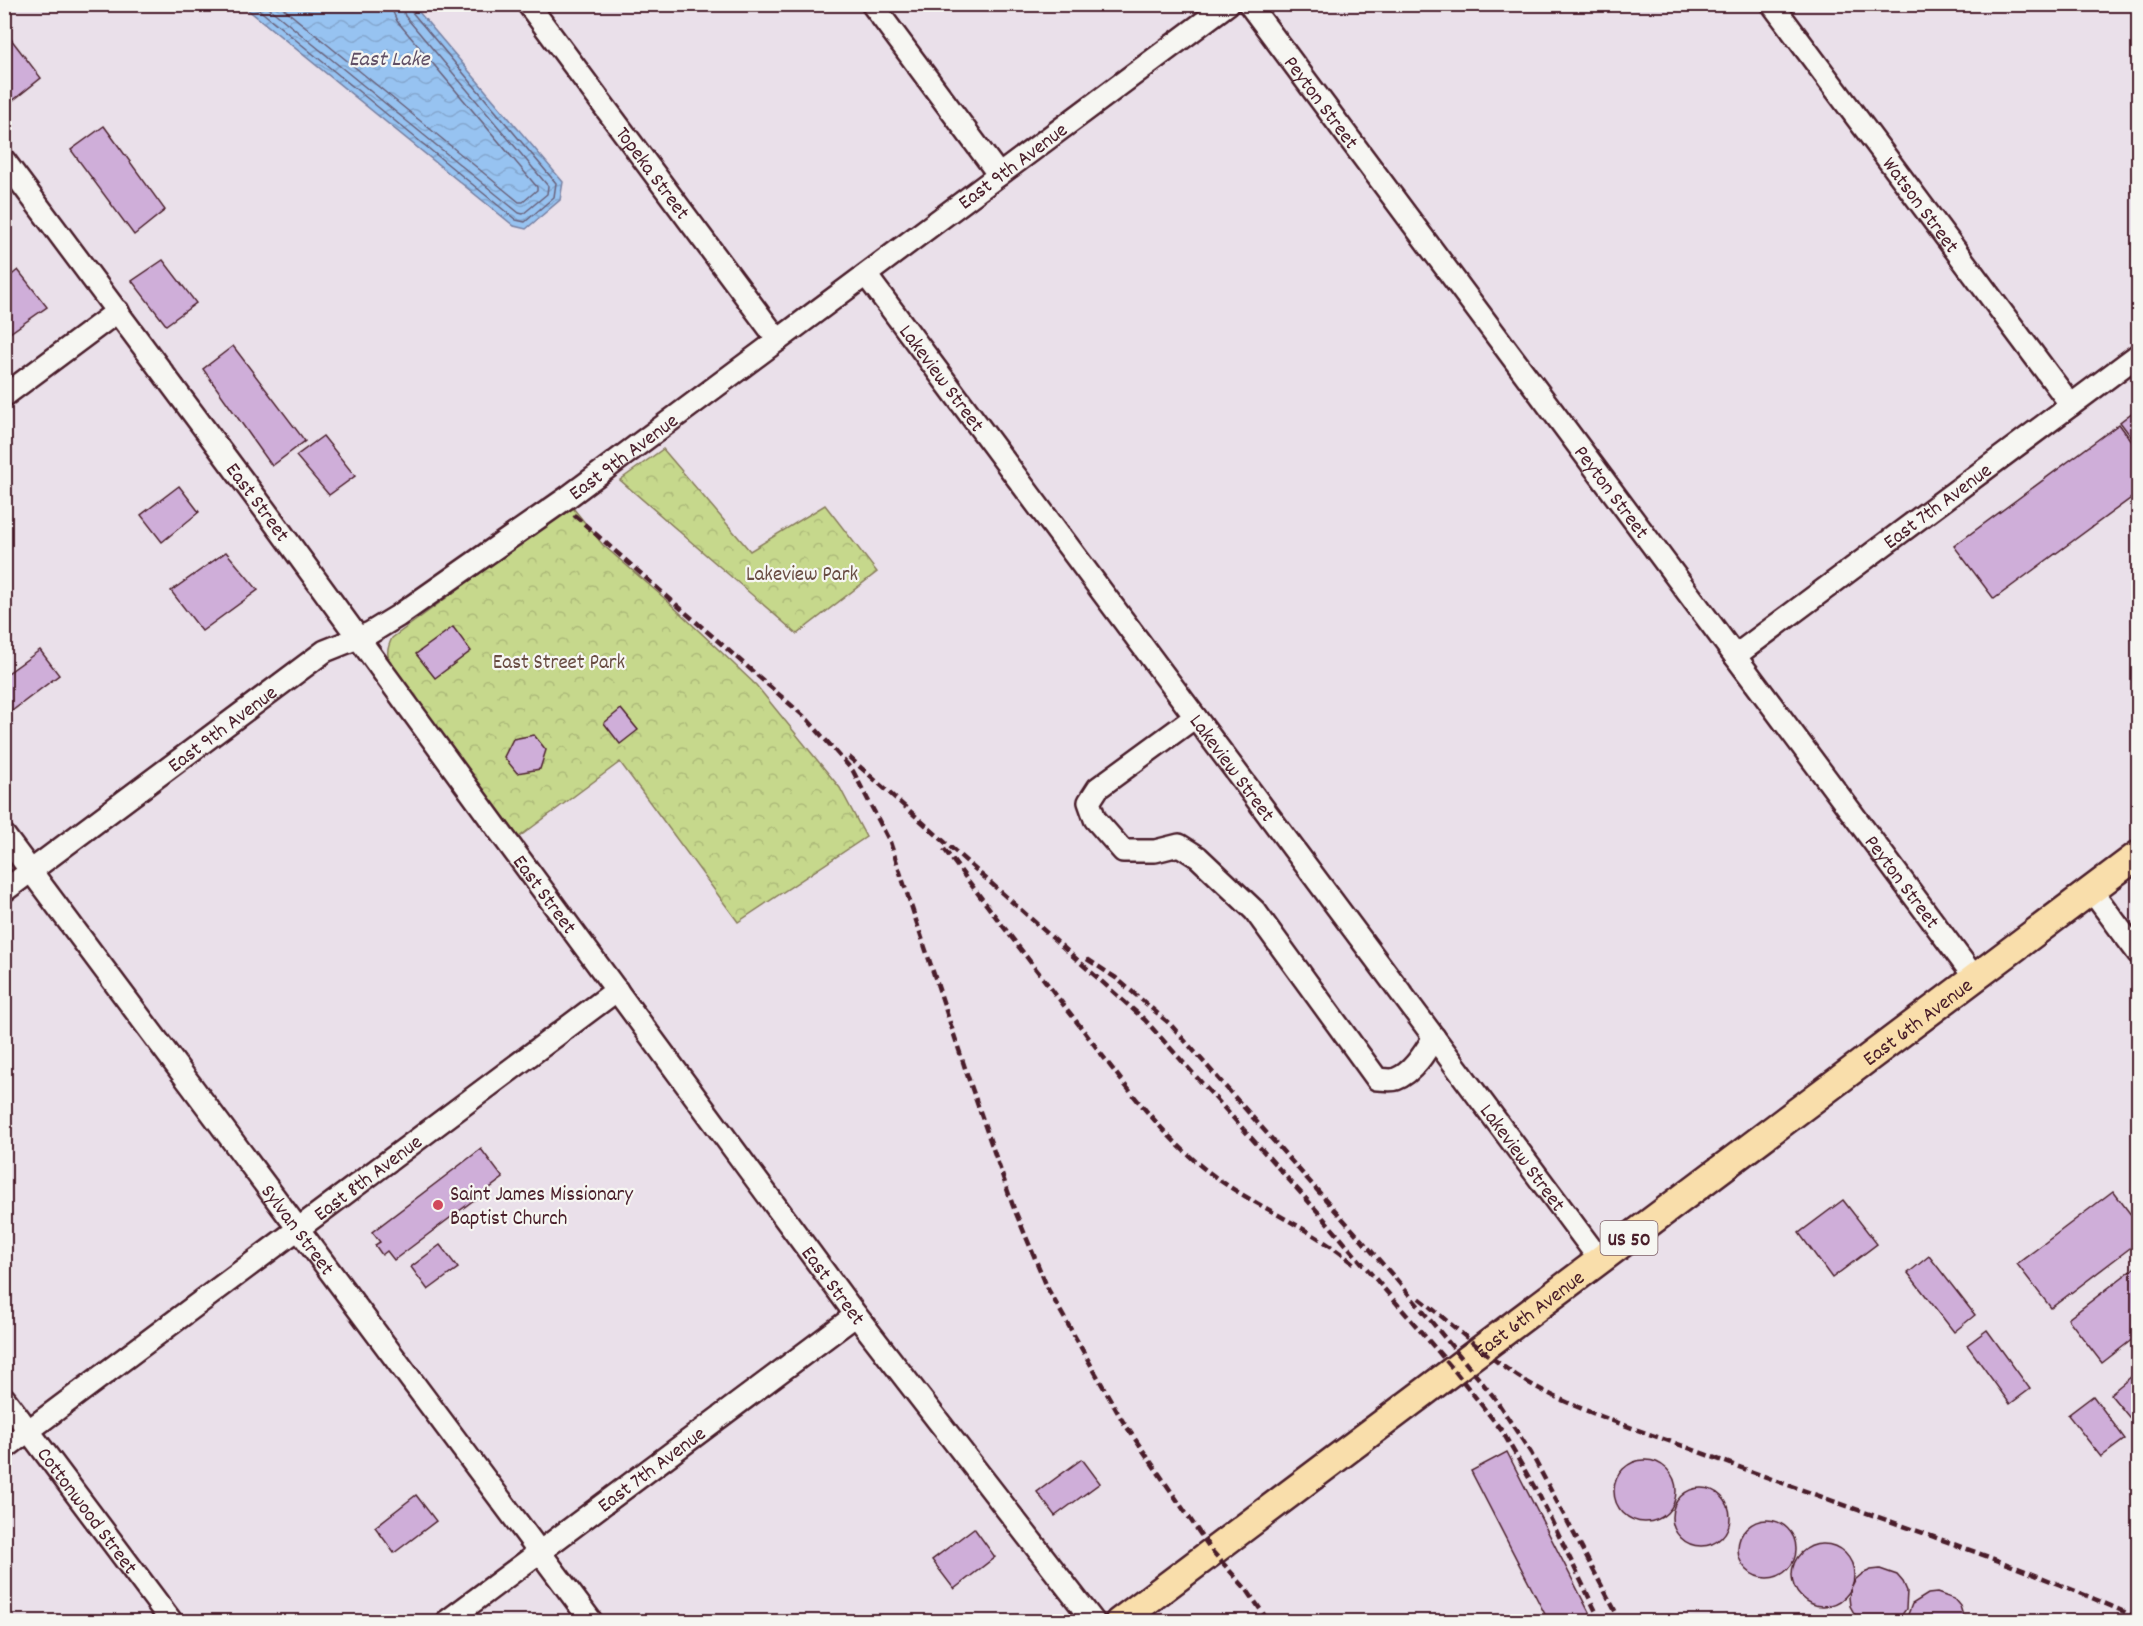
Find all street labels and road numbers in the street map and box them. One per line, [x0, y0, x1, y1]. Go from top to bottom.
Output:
street label: Peyton Street [1275, 51, 1365, 157]
street label: East 9th Avenue [953, 117, 1075, 219]
street label: Topeka Street [606, 122, 696, 227]
street label: Watson Street [1873, 152, 1965, 261]
street label: Lakeview Street [890, 319, 990, 440]
street label: East 9th Avenue [564, 407, 686, 509]
street label: Peyton Street [1565, 440, 1655, 547]
street label: East 7th Avenue [1878, 457, 1999, 558]
street label: East Street [217, 458, 296, 549]
street label: East 9th Avenue [163, 680, 285, 782]
street label: Lakeview Street [1180, 709, 1281, 829]
street label: Peyton Street [1856, 830, 1945, 936]
street label: East Street [504, 850, 583, 942]
street label: East 6th Avenue [1858, 972, 1980, 1075]
street label: Lakeview Street [1471, 1099, 1571, 1219]
street label: East 8th Avenue [309, 1129, 430, 1230]
street label: Sylvan Street [252, 1179, 340, 1283]
road number: US 50 [1600, 1221, 1658, 1255]
street label: East Street [792, 1241, 871, 1333]
street label: East 6th Avenue [1469, 1265, 1592, 1367]
street label: East 7th Avenue [592, 1420, 713, 1521]
street label: Cottonwood Street [28, 1442, 143, 1582]

